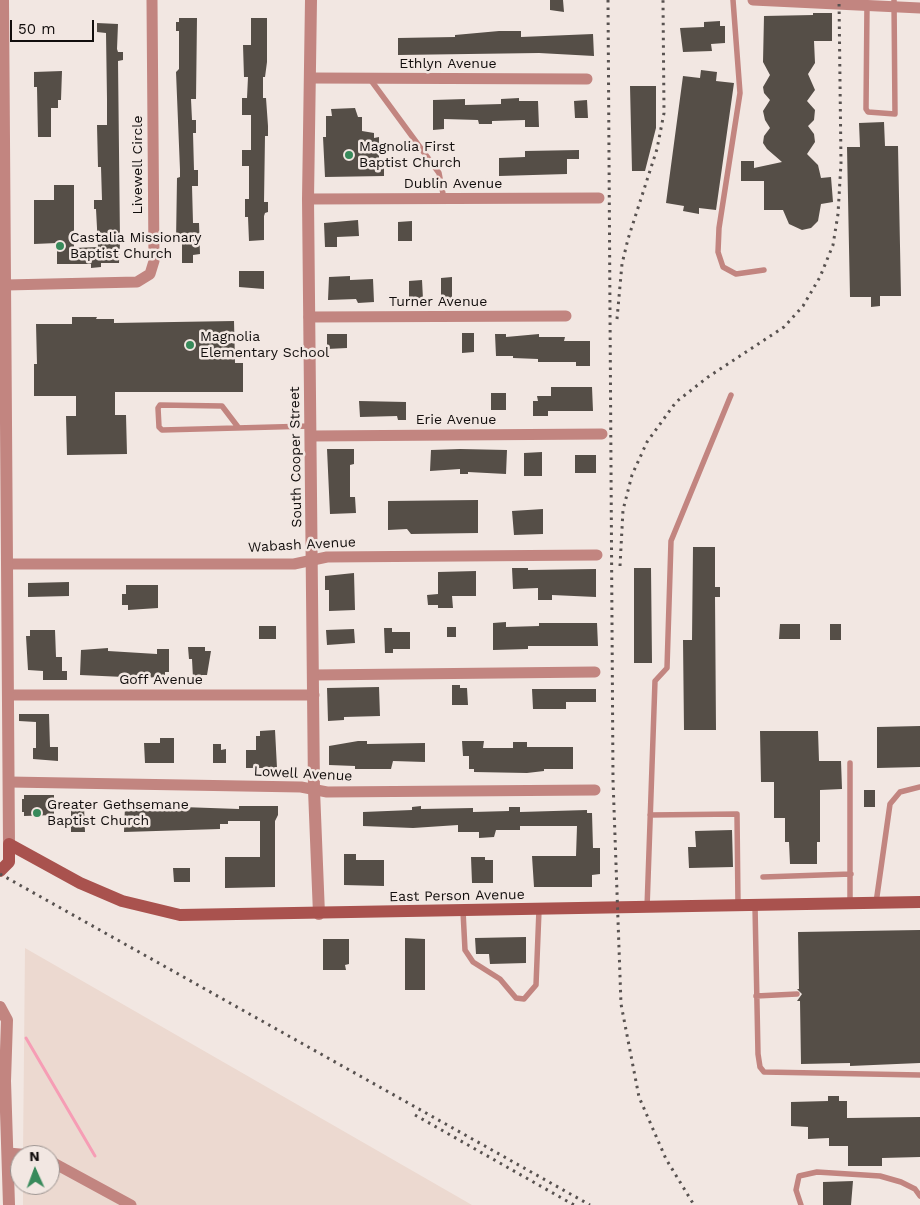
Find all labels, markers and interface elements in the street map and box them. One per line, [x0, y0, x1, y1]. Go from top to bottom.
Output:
scale bar [12, 10, 96, 42]
text: 50 m [18, 20, 55, 38]
street label: Ethlyn Avenue [399, 56, 497, 72]
street label: Livewell Circle [130, 115, 146, 215]
place label: Magnolia First Baptist Church [359, 139, 461, 172]
marker: Magnolia First Baptist Church [343, 149, 355, 161]
street label: Dublin Avenue [404, 176, 502, 192]
place label: Castalia Missionary Baptist Church [70, 230, 201, 262]
marker: Castalia Missionary Baptist Church [54, 240, 66, 252]
street label: Turner Avenue [389, 294, 487, 310]
place label: Magnolia Elementary School [200, 329, 329, 362]
marker: Magnolia Elementary School [184, 339, 196, 351]
street label: South Cooper Street [286, 386, 306, 528]
street label: Erie Avenue [416, 412, 496, 428]
street label: Wabash Avenue [248, 534, 356, 556]
street label: Goff Avenue [119, 672, 203, 688]
street label: Lowell Avenue [253, 763, 353, 785]
place label: Greater Gethsemane Baptist Church [47, 797, 189, 830]
marker: Greater Gethsemane Baptist Church [31, 807, 43, 819]
street label: East Person Avenue [389, 886, 525, 906]
north arrow [10, 1145, 60, 1195]
text: N [29, 1148, 40, 1164]

